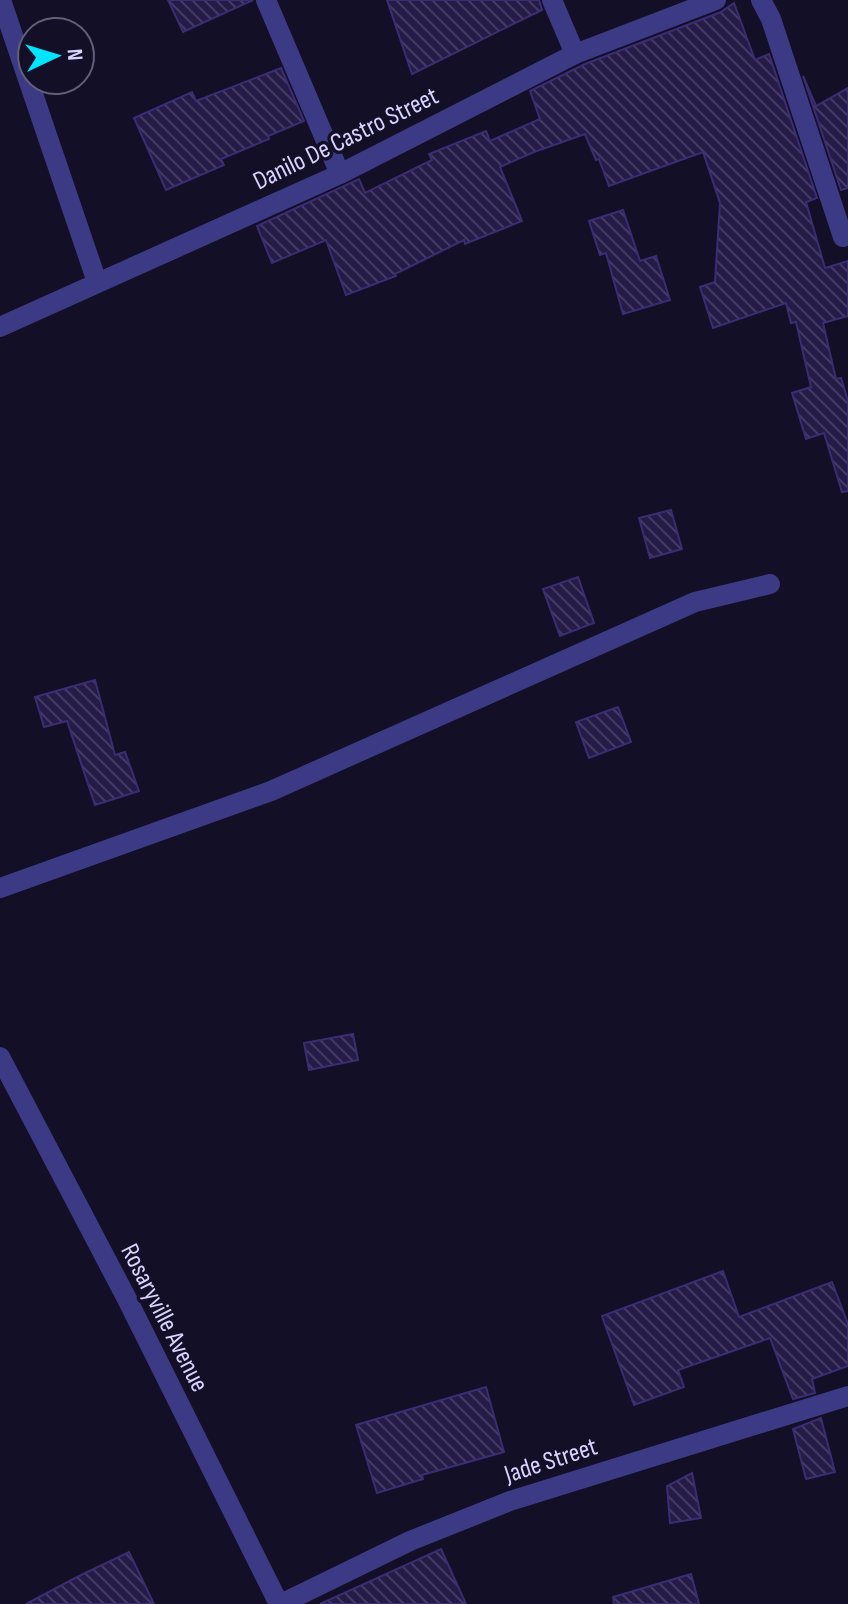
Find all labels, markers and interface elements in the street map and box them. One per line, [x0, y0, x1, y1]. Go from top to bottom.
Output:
north arrow [16, 16, 96, 96]
text: N [61, 48, 88, 62]
street label: Danilo De Castro Street [248, 81, 444, 197]
street label: Rosaryville Avenue [113, 1239, 215, 1397]
street label: Jade Street [500, 1431, 601, 1491]

